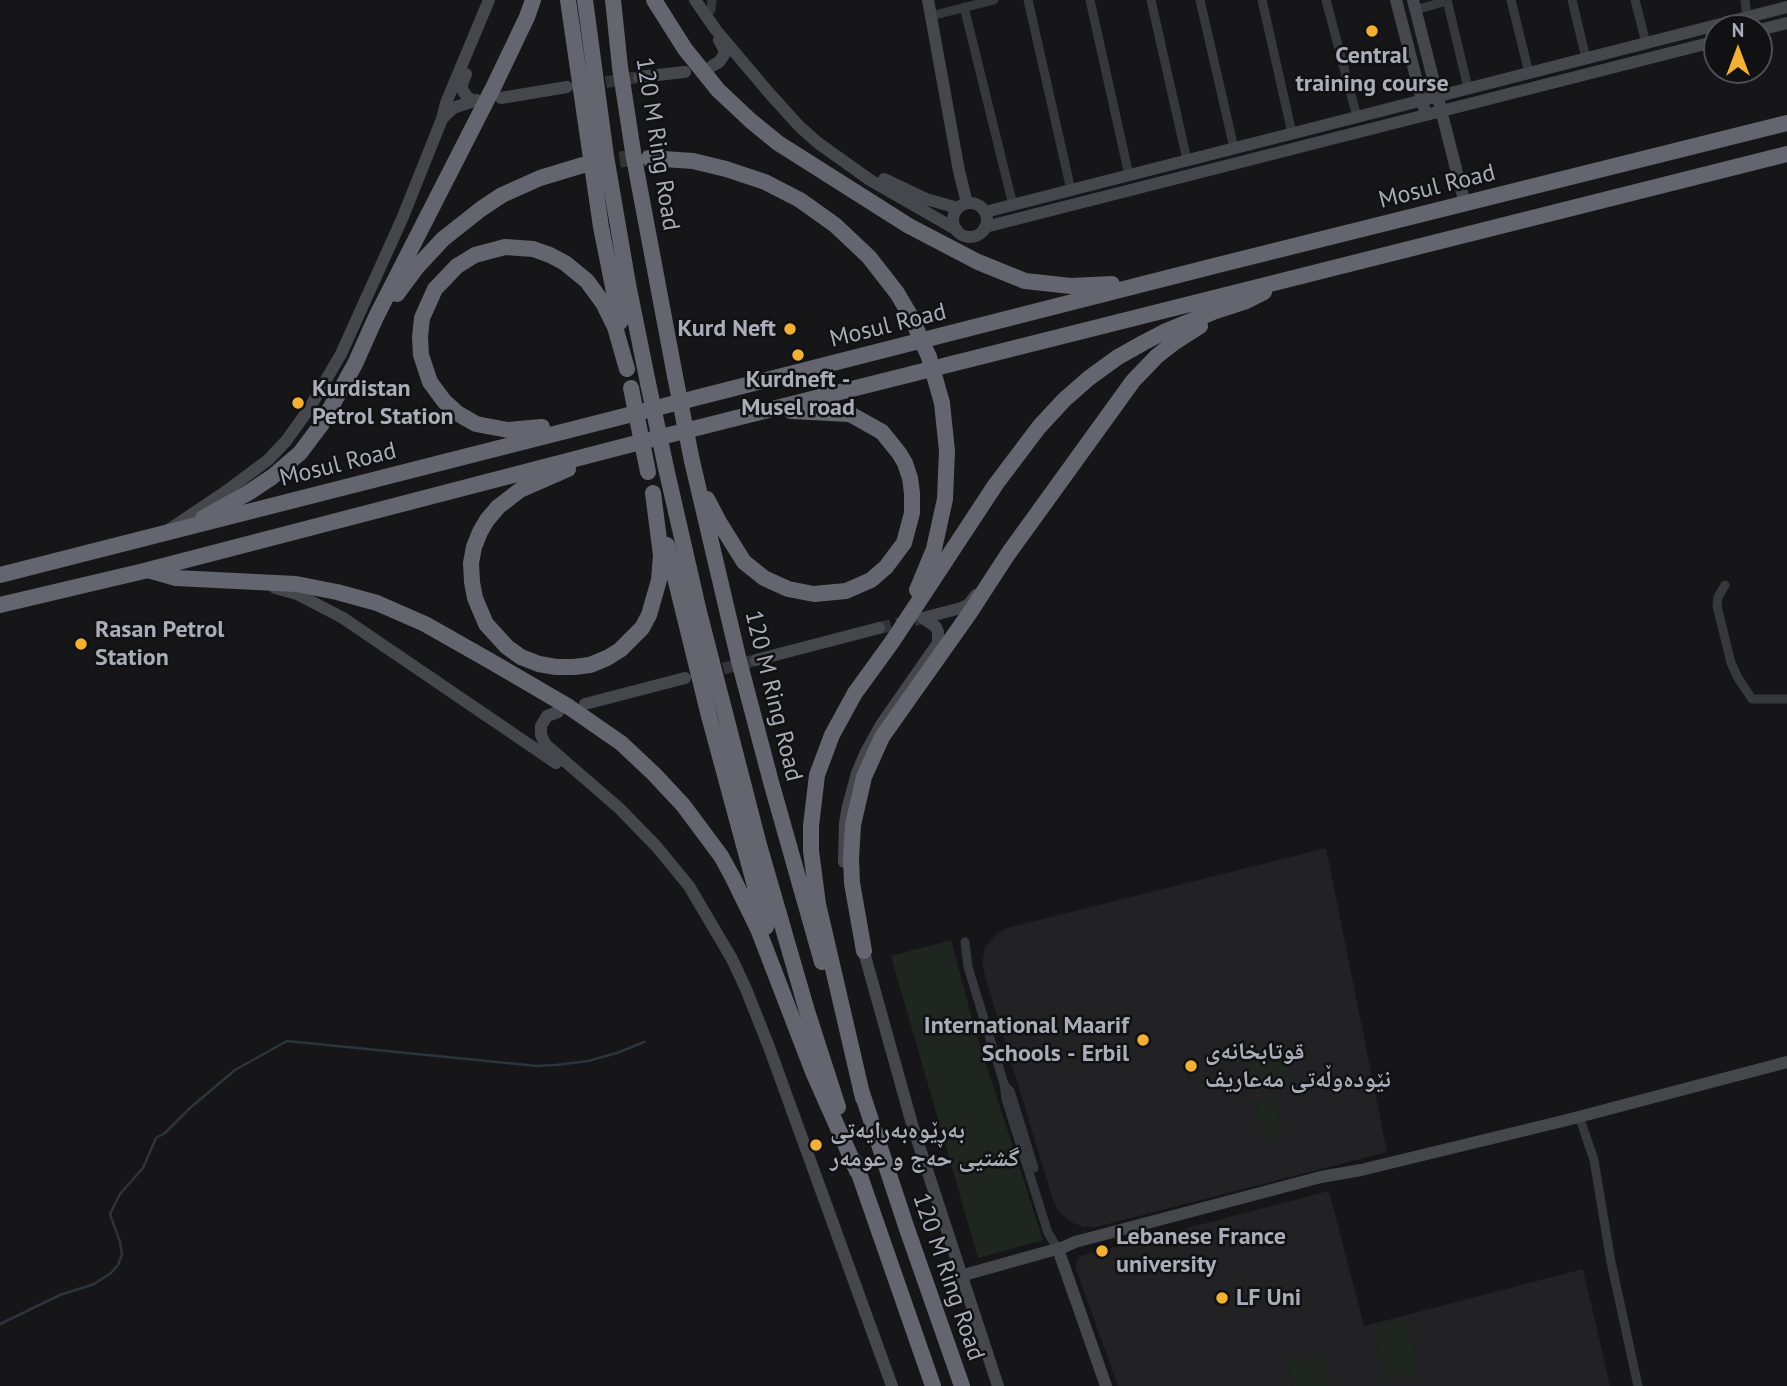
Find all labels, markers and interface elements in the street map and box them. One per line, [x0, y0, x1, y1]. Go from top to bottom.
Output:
north arrow [1703, 14, 1773, 84]
text: N [1732, 18, 1744, 42]
marker: Central training course [1364, 23, 1380, 39]
place label: Central training course [1295, 42, 1449, 98]
street label: 120 M Ring Road [629, 55, 685, 233]
street label: Mosul Road [1376, 159, 1498, 215]
street label: Mosul Road [827, 298, 949, 354]
place label: Kurd Neft [677, 315, 776, 343]
marker: Kurd Neft [782, 321, 798, 337]
marker: Kurdneft - Musel road [790, 347, 806, 363]
place label: Kurdneft - Musel road [741, 366, 855, 422]
place label: Kurdistan Petrol Station [312, 375, 454, 431]
marker: Kurdistan Petrol Station [290, 395, 306, 411]
street label: Mosul Road [277, 437, 399, 493]
street label: 120 M Ring Road [738, 608, 808, 784]
place label: Rasan Petrol Station [95, 616, 224, 672]
marker: Rasan Petrol Station [73, 636, 89, 652]
place label: International Maarif Schools - Erbil [924, 1012, 1129, 1068]
marker: International Maarif Schools - Erbil [1135, 1032, 1151, 1048]
place label: قوتابخانەی نێودەوڵەتی مەعاریف [1205, 1038, 1391, 1094]
marker: قوتابخانەی نێودەوڵەتی مەعاریف [1183, 1058, 1199, 1074]
place label: بەڕێوەبەرایەتی گشتیی حەج و عومەر [830, 1117, 1020, 1173]
marker: بەڕێوەبەرایەتی گشتیی حەج و عومەر [808, 1137, 824, 1153]
street label: 120 M Ring Road [906, 1190, 990, 1364]
place label: Lebanese France university [1116, 1223, 1286, 1279]
marker: Lebanese France university [1094, 1243, 1110, 1259]
place label: LF Uni [1236, 1284, 1301, 1312]
marker: LF Uni [1214, 1290, 1230, 1306]

